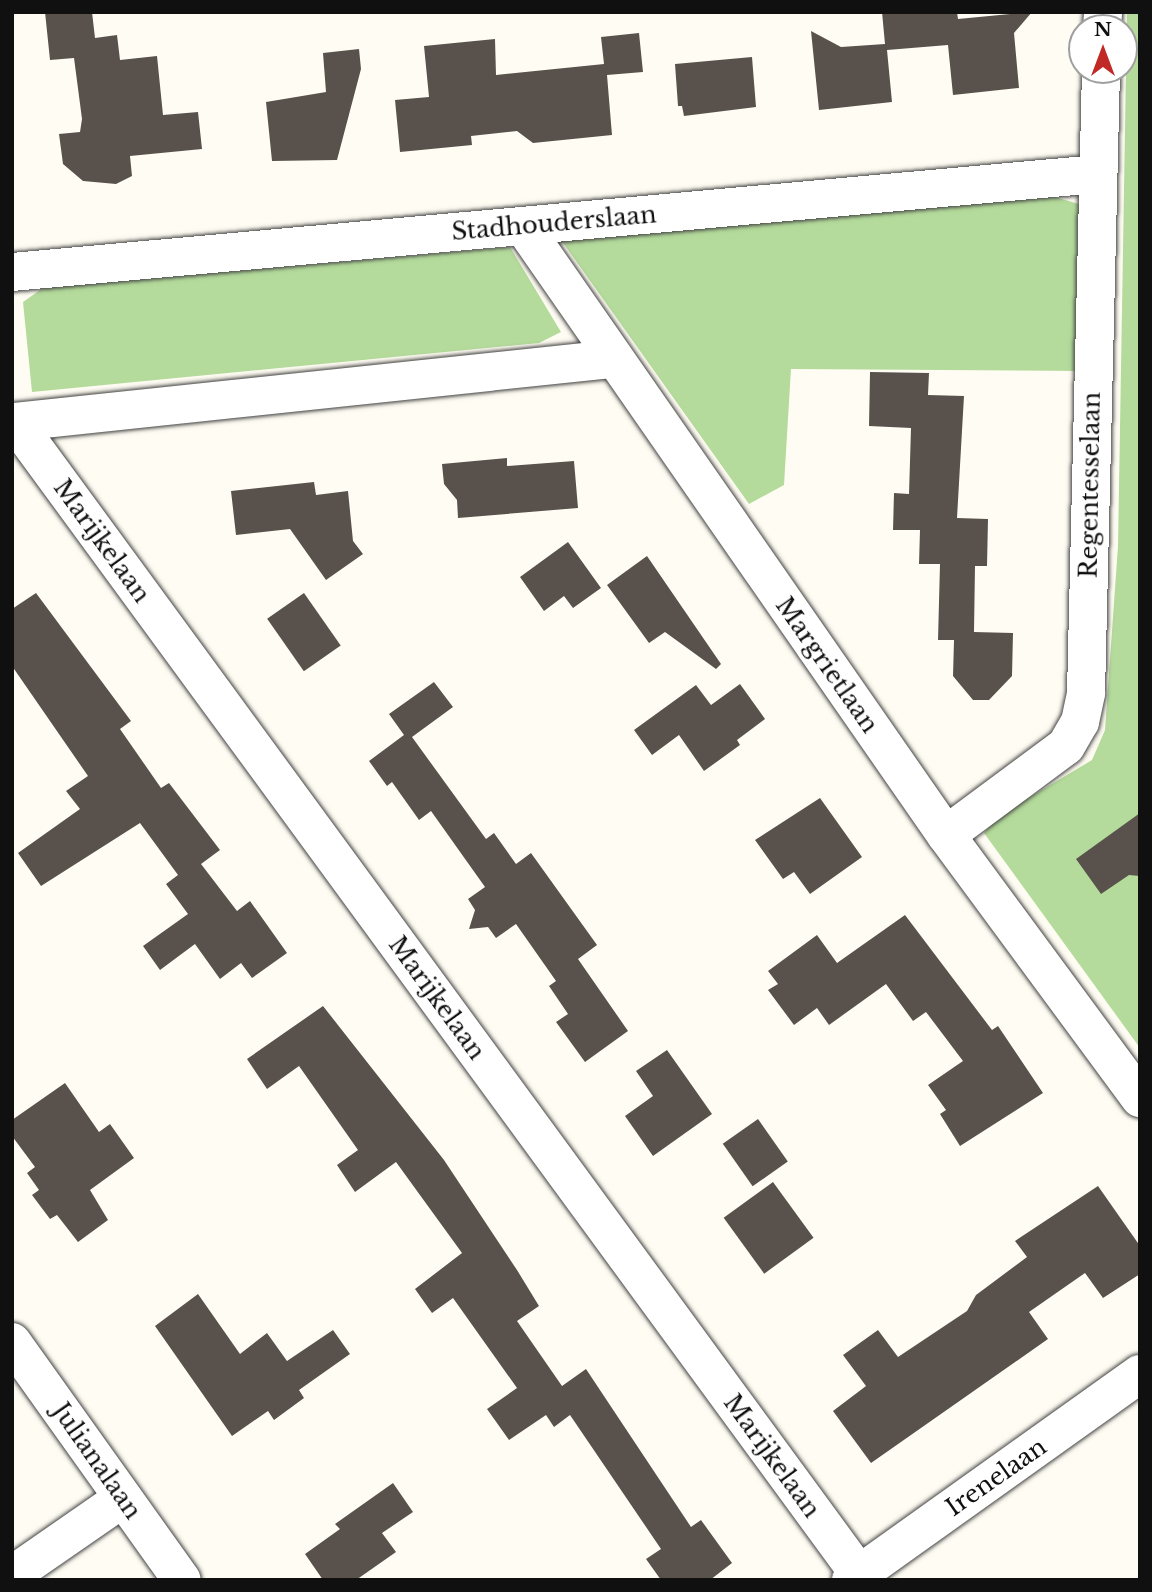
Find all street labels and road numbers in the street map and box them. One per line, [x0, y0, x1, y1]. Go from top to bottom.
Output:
street label: Stadhouderslaan [450, 200, 658, 246]
street label: Regentesselaan [1074, 392, 1106, 578]
street label: Marijkelaan [48, 474, 156, 608]
street label: Margrietlaan [770, 592, 884, 738]
street label: Marijkelaan [383, 931, 491, 1065]
street label: Marijkelaan [718, 1389, 826, 1523]
street label: Julianalaan [46, 1397, 148, 1525]
street label: Irenelaan [940, 1432, 1052, 1522]

